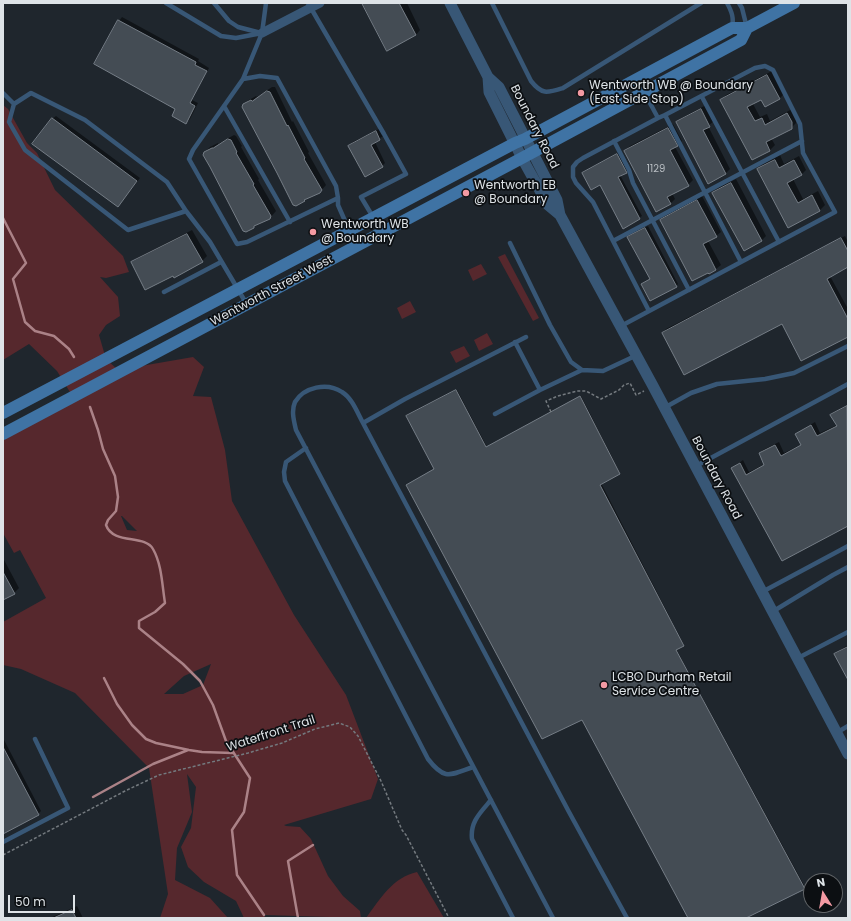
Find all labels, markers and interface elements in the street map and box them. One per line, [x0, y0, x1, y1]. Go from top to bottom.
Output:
place label: Wentworth WB @ Boundary (East Side Stop) [589, 79, 753, 107]
street label: Boundary Road [507, 83, 561, 171]
marker: Wentworth WB @ Boundary (East Side Stop) [576, 88, 586, 98]
house number: 1129 [647, 163, 665, 175]
place label: Wentworth EB @ Boundary [474, 179, 556, 207]
marker: Wentworth EB @ Boundary [461, 188, 471, 198]
place label: Wentworth WB @ Boundary [321, 218, 409, 246]
marker: Wentworth WB @ Boundary [308, 227, 318, 237]
street label: Wentworth Street West [208, 253, 336, 329]
street label: Boundary Road [688, 434, 744, 522]
place label: LCBO Durham Retail Service Centre [612, 671, 732, 699]
marker: LCBO Durham Retail Service Centre [599, 680, 609, 690]
street label: Waterfront Trail [225, 713, 317, 755]
north arrow [803, 873, 843, 913]
text: N [815, 874, 826, 891]
scale bar [10, 887, 77, 913]
text: 50 m [15, 893, 46, 910]

